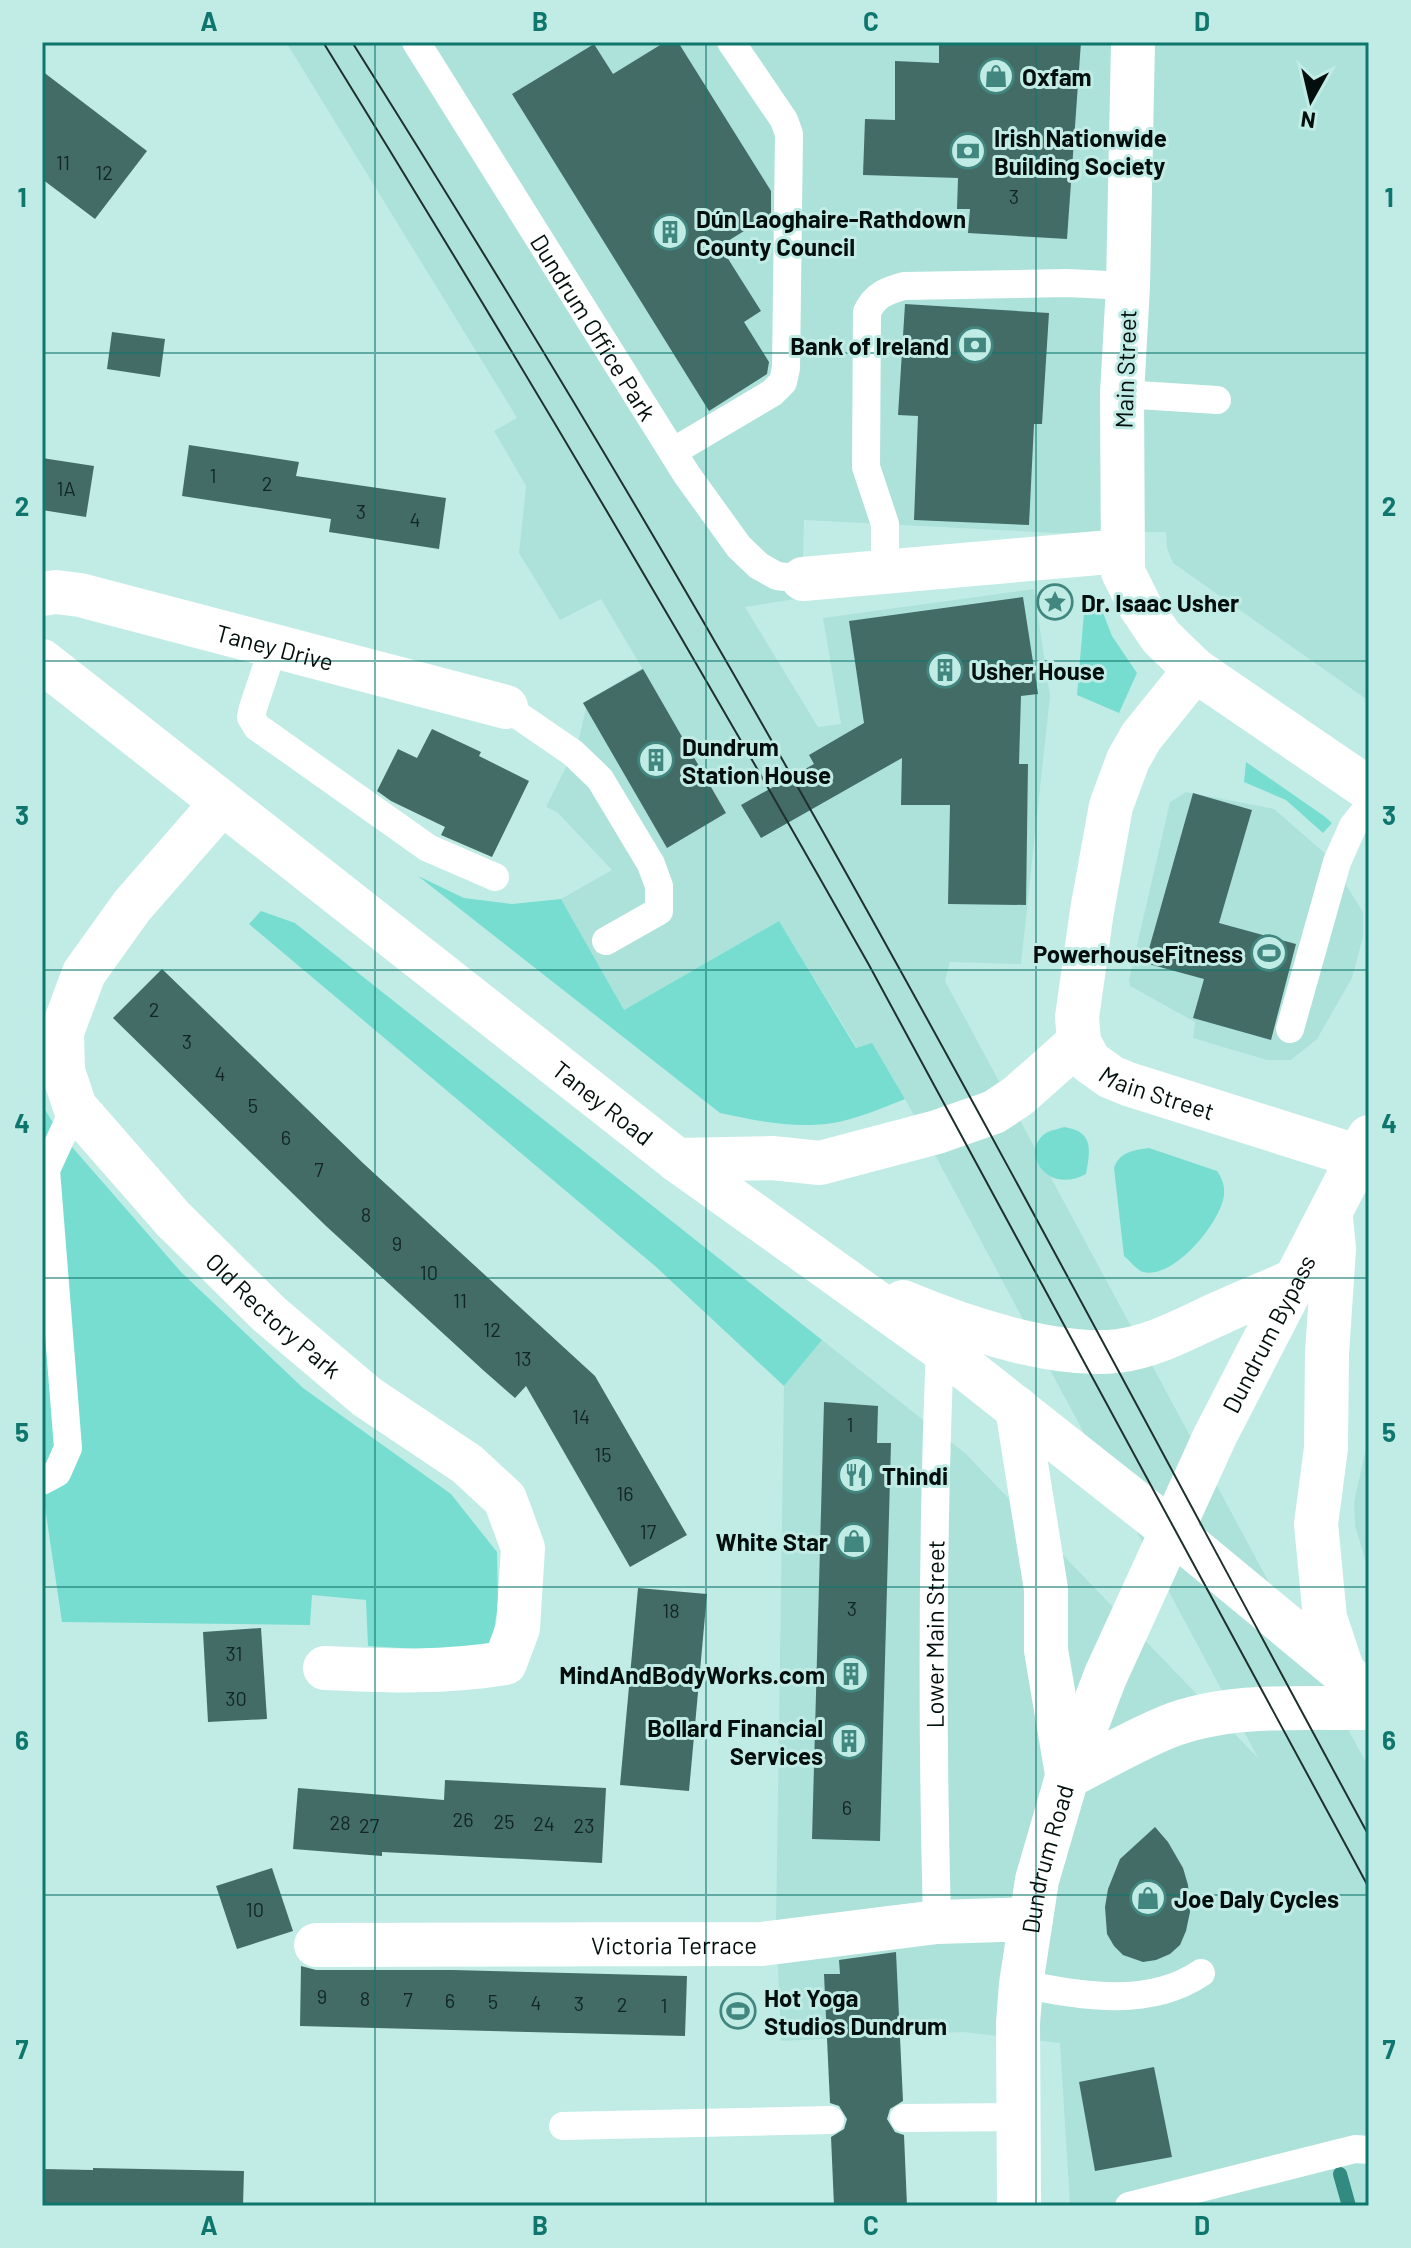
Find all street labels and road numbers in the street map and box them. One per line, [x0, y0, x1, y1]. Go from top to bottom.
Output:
street label: Dundrum Office Park [525, 228, 663, 425]
street label: Main Street [1108, 309, 1142, 429]
street label: Taney Drive [213, 617, 337, 676]
street label: Taney Road [547, 1054, 659, 1151]
street label: Main Street [1094, 1059, 1218, 1125]
street label: Old Rectory Park [201, 1246, 347, 1384]
street label: Dundrum Bypass [1215, 1249, 1321, 1417]
street label: Lower Main Street [919, 1540, 949, 1728]
street label: Dundrum Road [1015, 1781, 1079, 1935]
street label: Victoria Terrace [591, 1930, 757, 1959]

